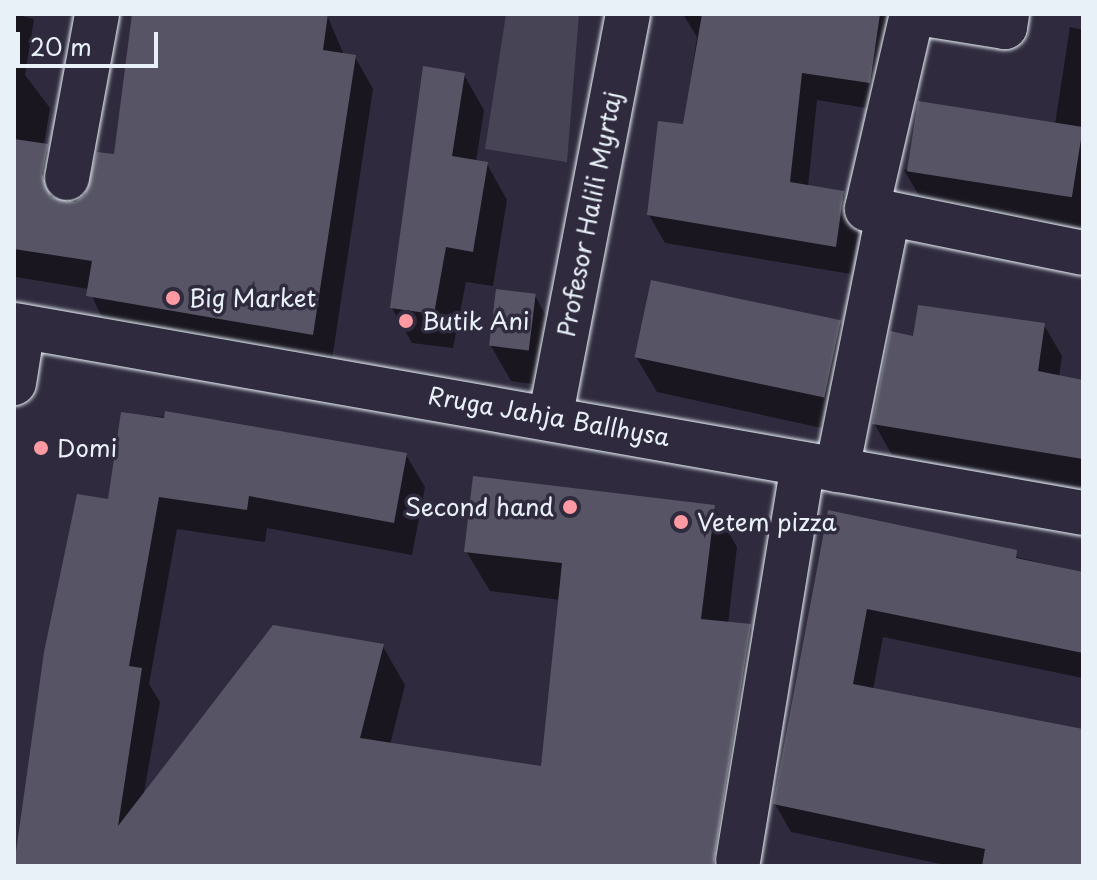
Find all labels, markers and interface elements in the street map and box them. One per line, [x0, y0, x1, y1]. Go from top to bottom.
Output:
scale bar [20, 16, 162, 66]
text: 20 m [30, 28, 92, 64]
street label: Profesor Halili Myrtaj [551, 89, 627, 339]
place label: Big Market [189, 284, 317, 312]
marker: Big Market [164, 289, 182, 307]
place label: Butik Ani [422, 307, 531, 335]
marker: Butik Ani [397, 312, 415, 330]
street label: Rruga Jahja Ballhysa [425, 380, 673, 452]
place label: Domi [57, 434, 117, 462]
marker: Domi [32, 439, 50, 457]
place label: Second hand [405, 493, 554, 521]
marker: Second hand [561, 498, 579, 516]
place label: Vetem pizza [697, 508, 836, 536]
marker: Vetem pizza [672, 513, 690, 531]

